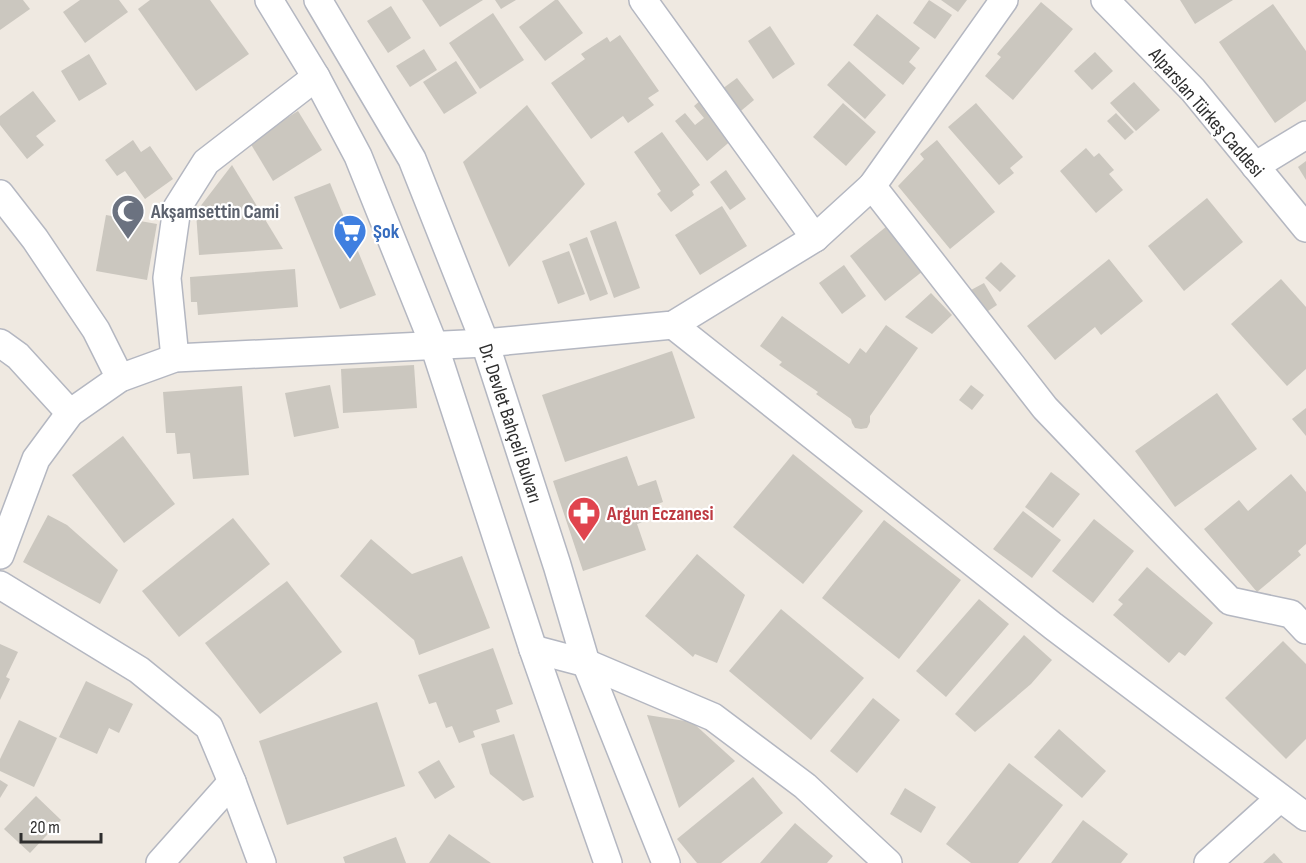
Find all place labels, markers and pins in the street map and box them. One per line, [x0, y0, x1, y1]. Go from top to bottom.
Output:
mosque icon: Akşamsettin Cami [110, 193, 146, 240]
place label: Akşamsettin Cami [150, 200, 279, 224]
supermarket icon: Şok [332, 213, 368, 260]
place label: Şok [373, 220, 400, 244]
pharmacy icon: Argun Eczanesi [566, 495, 602, 542]
place label: Argun Eczanesi [606, 502, 714, 526]

